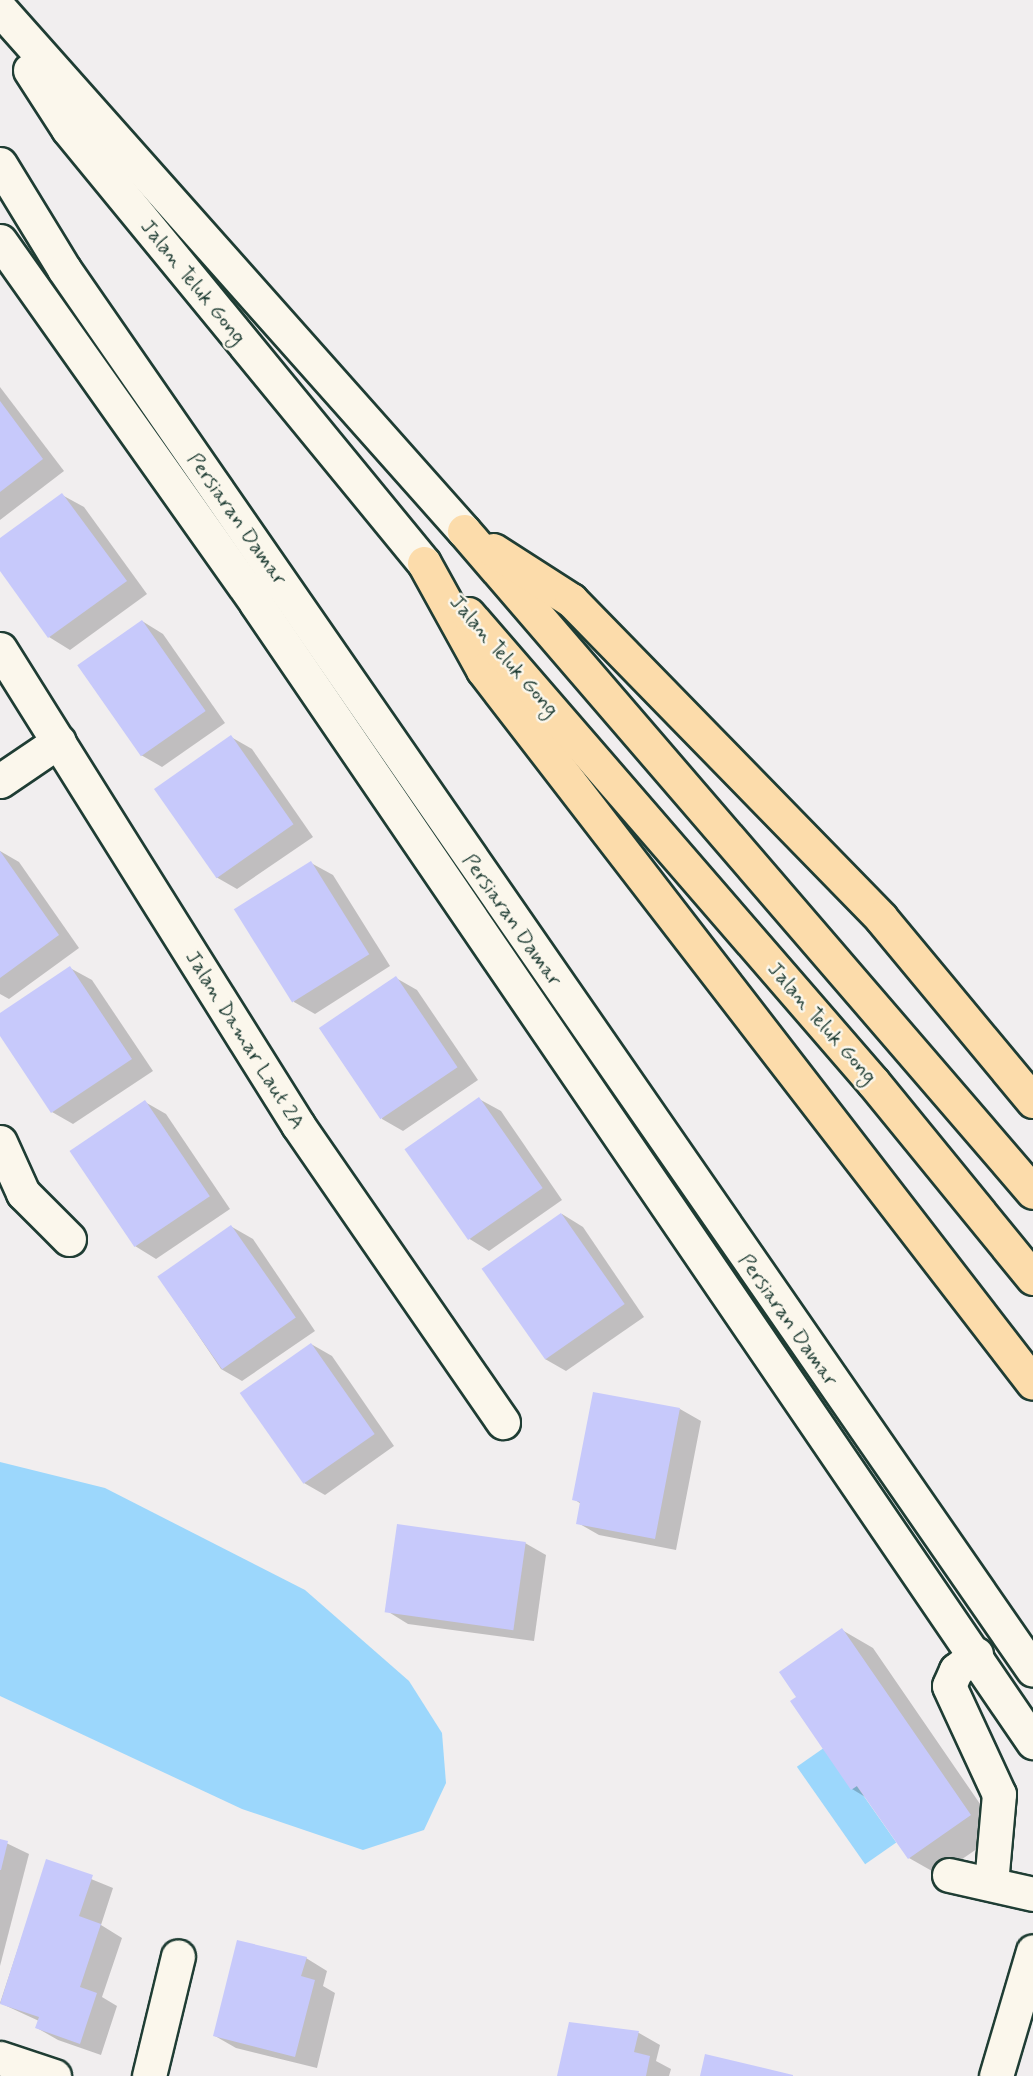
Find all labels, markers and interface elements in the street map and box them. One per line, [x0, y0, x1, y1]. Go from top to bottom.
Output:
street label: Jalan Teluk Gong [135, 215, 251, 349]
street label: Persiaran Damar [181, 447, 293, 591]
street label: Jalan Teluk Gong [444, 590, 564, 722]
street label: Persiaran Damar [456, 848, 568, 992]
street label: Jalan Damar Laut 2A [181, 949, 309, 1131]
street label: Jalan Teluk Gong [762, 957, 882, 1089]
street label: Persiaran Damar [732, 1248, 844, 1392]

